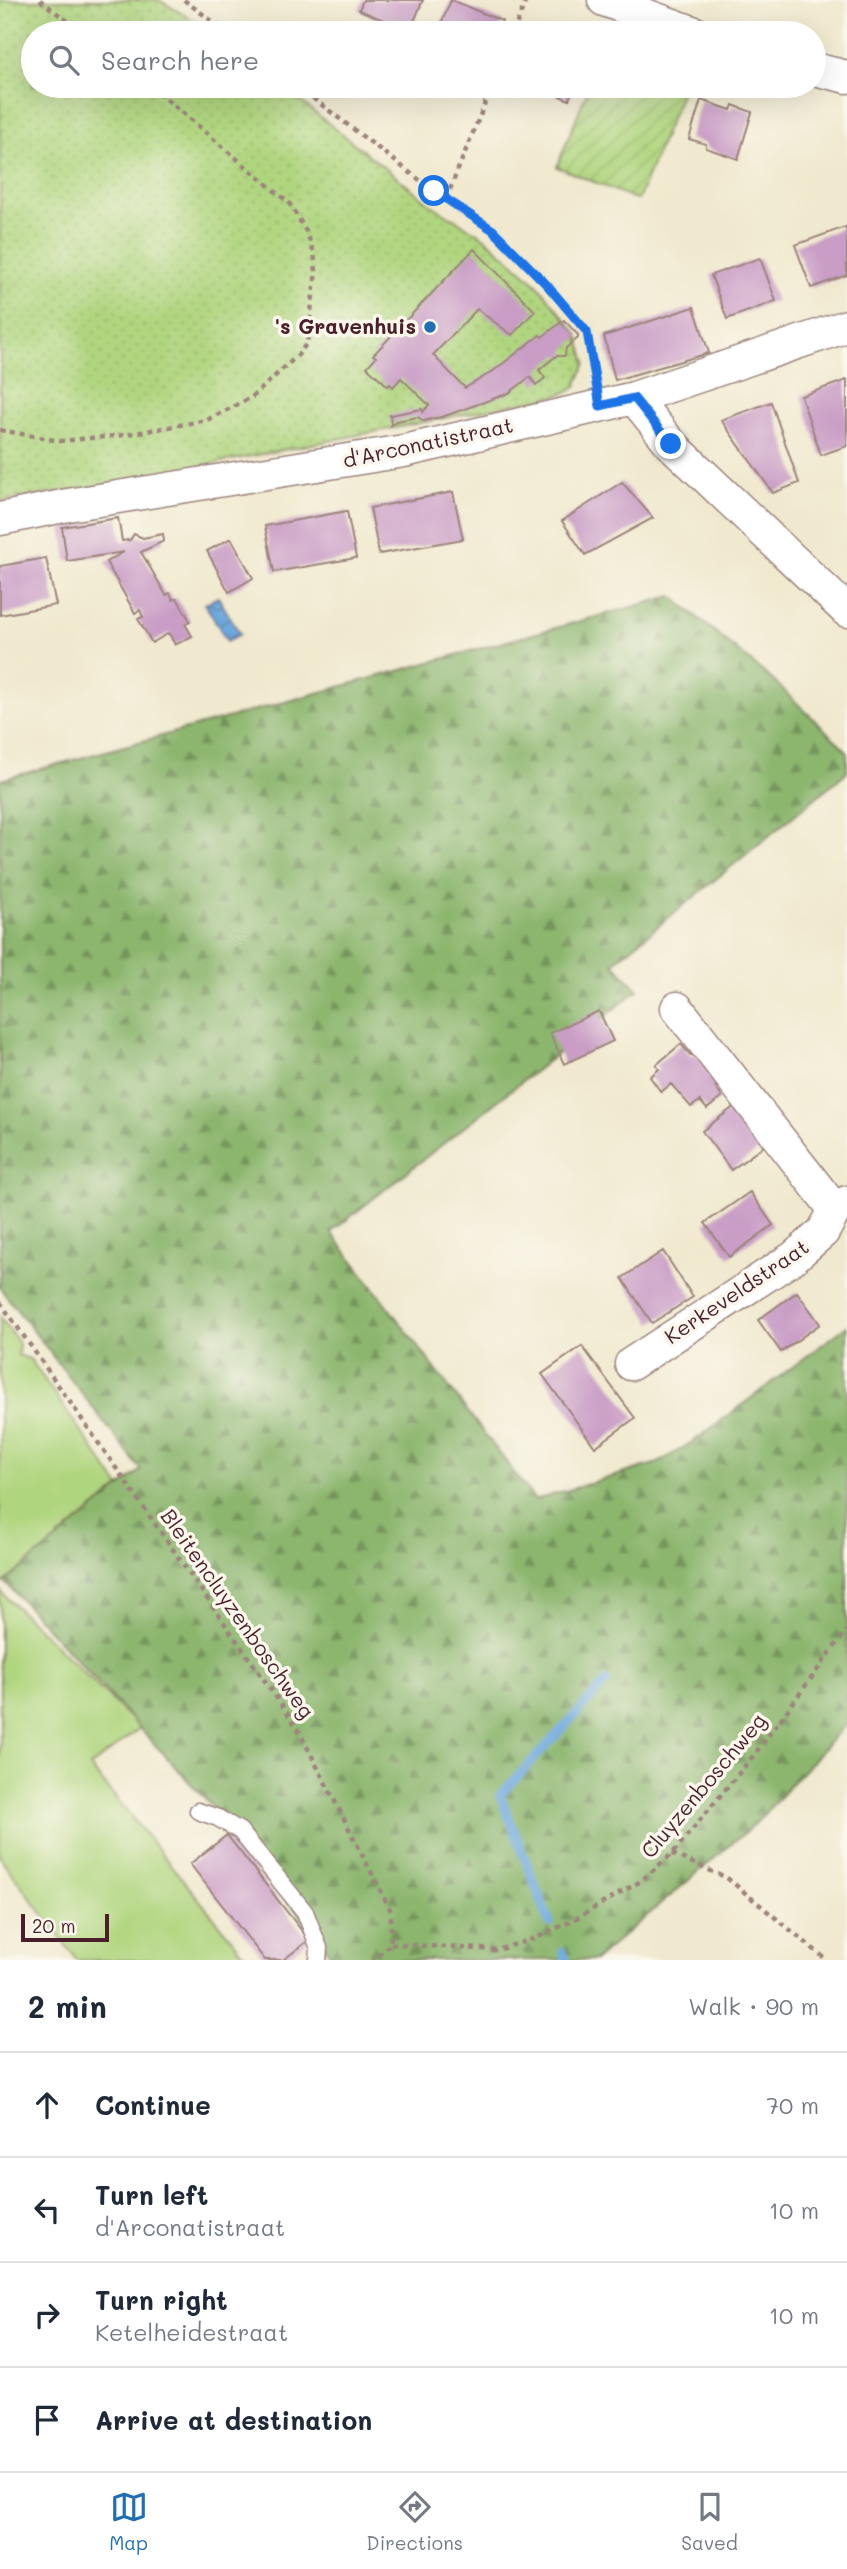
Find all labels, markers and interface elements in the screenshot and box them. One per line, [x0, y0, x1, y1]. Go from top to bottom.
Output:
search box [21, 21, 826, 98]
icon: search [45, 41, 83, 79]
text: Search here [101, 43, 259, 77]
route start [418, 175, 449, 206]
place label: 's Gravenhuis [274, 312, 416, 339]
marker: 's Gravenhuis [422, 319, 438, 335]
street label: d'Arconatistraat [340, 410, 515, 473]
route end [655, 428, 686, 459]
street label: Kerkeveldstraat [659, 1232, 814, 1349]
street label: Bleitencluyzenboschweg [156, 1503, 321, 1723]
street label: Cluyzenboschweg [634, 1707, 771, 1863]
scale bar [21, 1911, 108, 1943]
text: 20 m [32, 1913, 76, 1938]
text: 2 min [28, 1986, 107, 2026]
text: Walk · 90 m [688, 1991, 819, 2021]
icon: ahead [28, 2086, 66, 2124]
text: Continue [95, 2088, 211, 2122]
text: 70 m [766, 2090, 819, 2120]
text: Turn left [95, 2178, 208, 2212]
icon: left [28, 2191, 66, 2229]
text: 10 m [769, 2195, 819, 2225]
text: d'Arconatistraat [95, 2212, 285, 2242]
text: Turn right [95, 2283, 228, 2317]
icon: right [28, 2296, 66, 2334]
text: 10 m [769, 2300, 819, 2330]
text: Ketelheidestraat [95, 2317, 288, 2347]
icon: arrive [28, 2401, 66, 2439]
text: Arrive at destination [95, 2403, 372, 2437]
tab: Map [109, 2488, 148, 2555]
tab: Directions [366, 2488, 463, 2555]
tab: Saved [681, 2488, 738, 2555]

